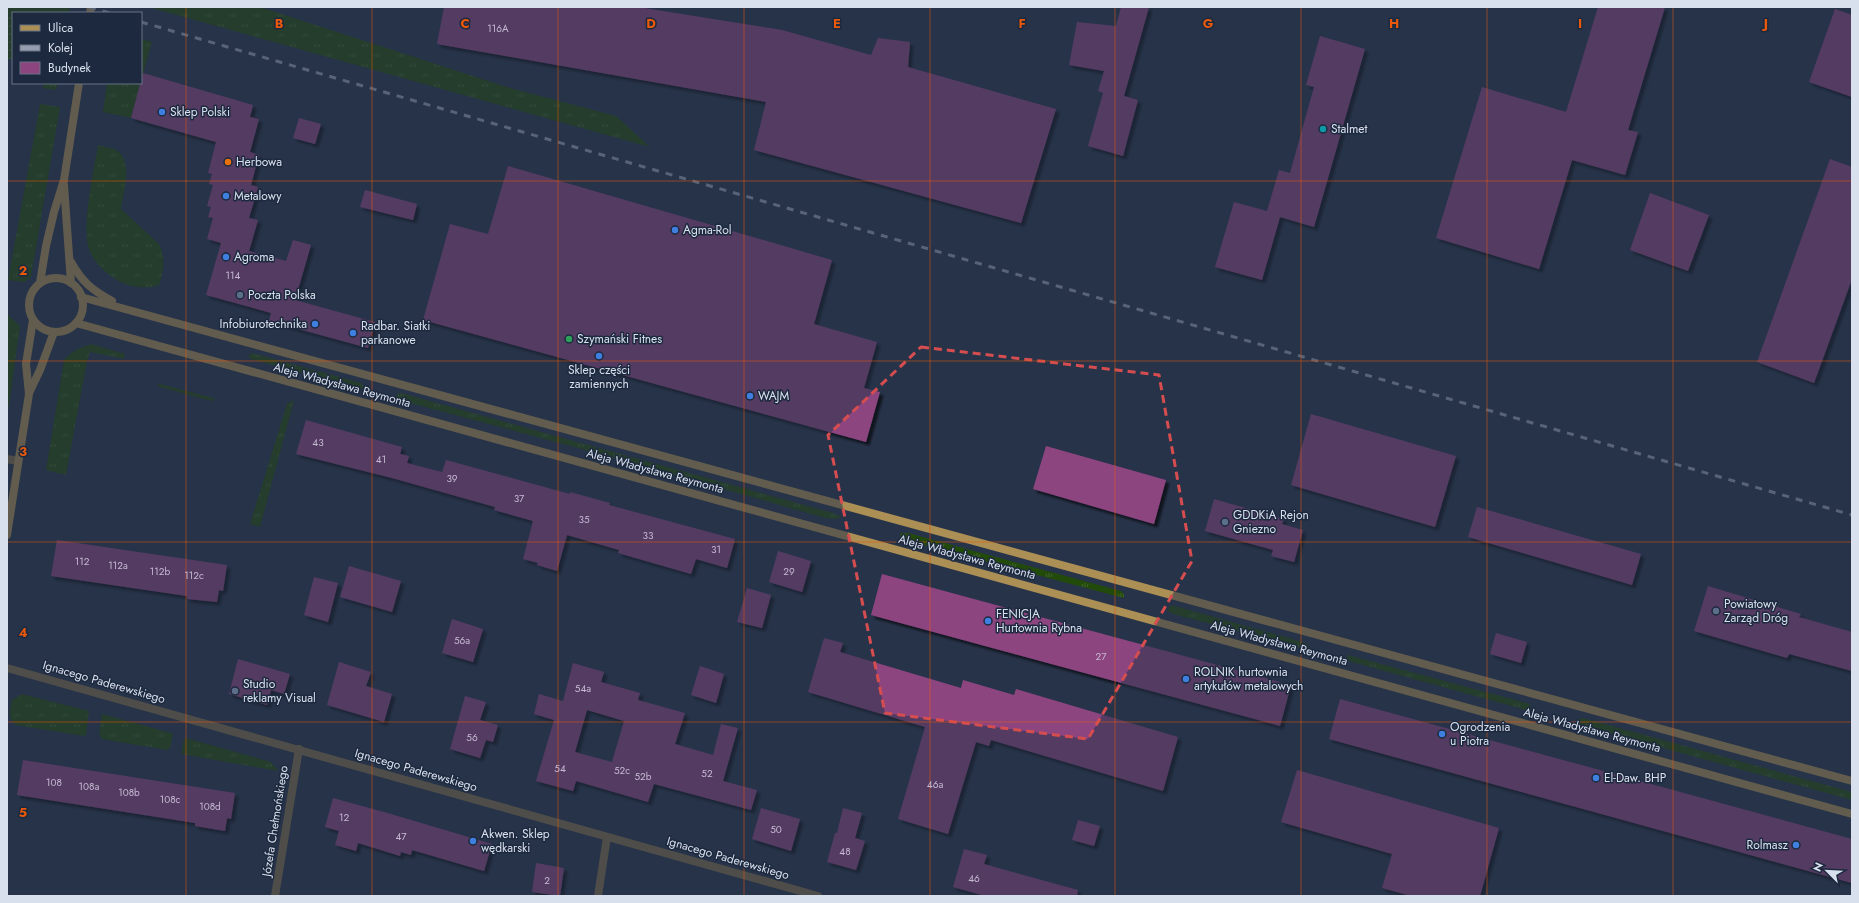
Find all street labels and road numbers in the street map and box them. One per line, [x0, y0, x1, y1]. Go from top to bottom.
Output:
street label: Aleja Władysława Reymonta [271, 358, 413, 412]
street label: Aleja Władysława Reymonta [584, 444, 726, 498]
street label: Aleja Władysława Reymonta [896, 530, 1038, 584]
street label: Aleja Władysława Reymonta [1208, 616, 1350, 670]
street label: Ignacego Paderewskiego [41, 656, 168, 708]
street label: Aleja Władysława Reymonta [1521, 703, 1663, 757]
street label: Ignacego Paderewskiego [353, 744, 480, 796]
street label: Józefa Chełmońskiego [257, 764, 293, 880]
street label: Ignacego Paderewskiego [665, 832, 792, 884]

